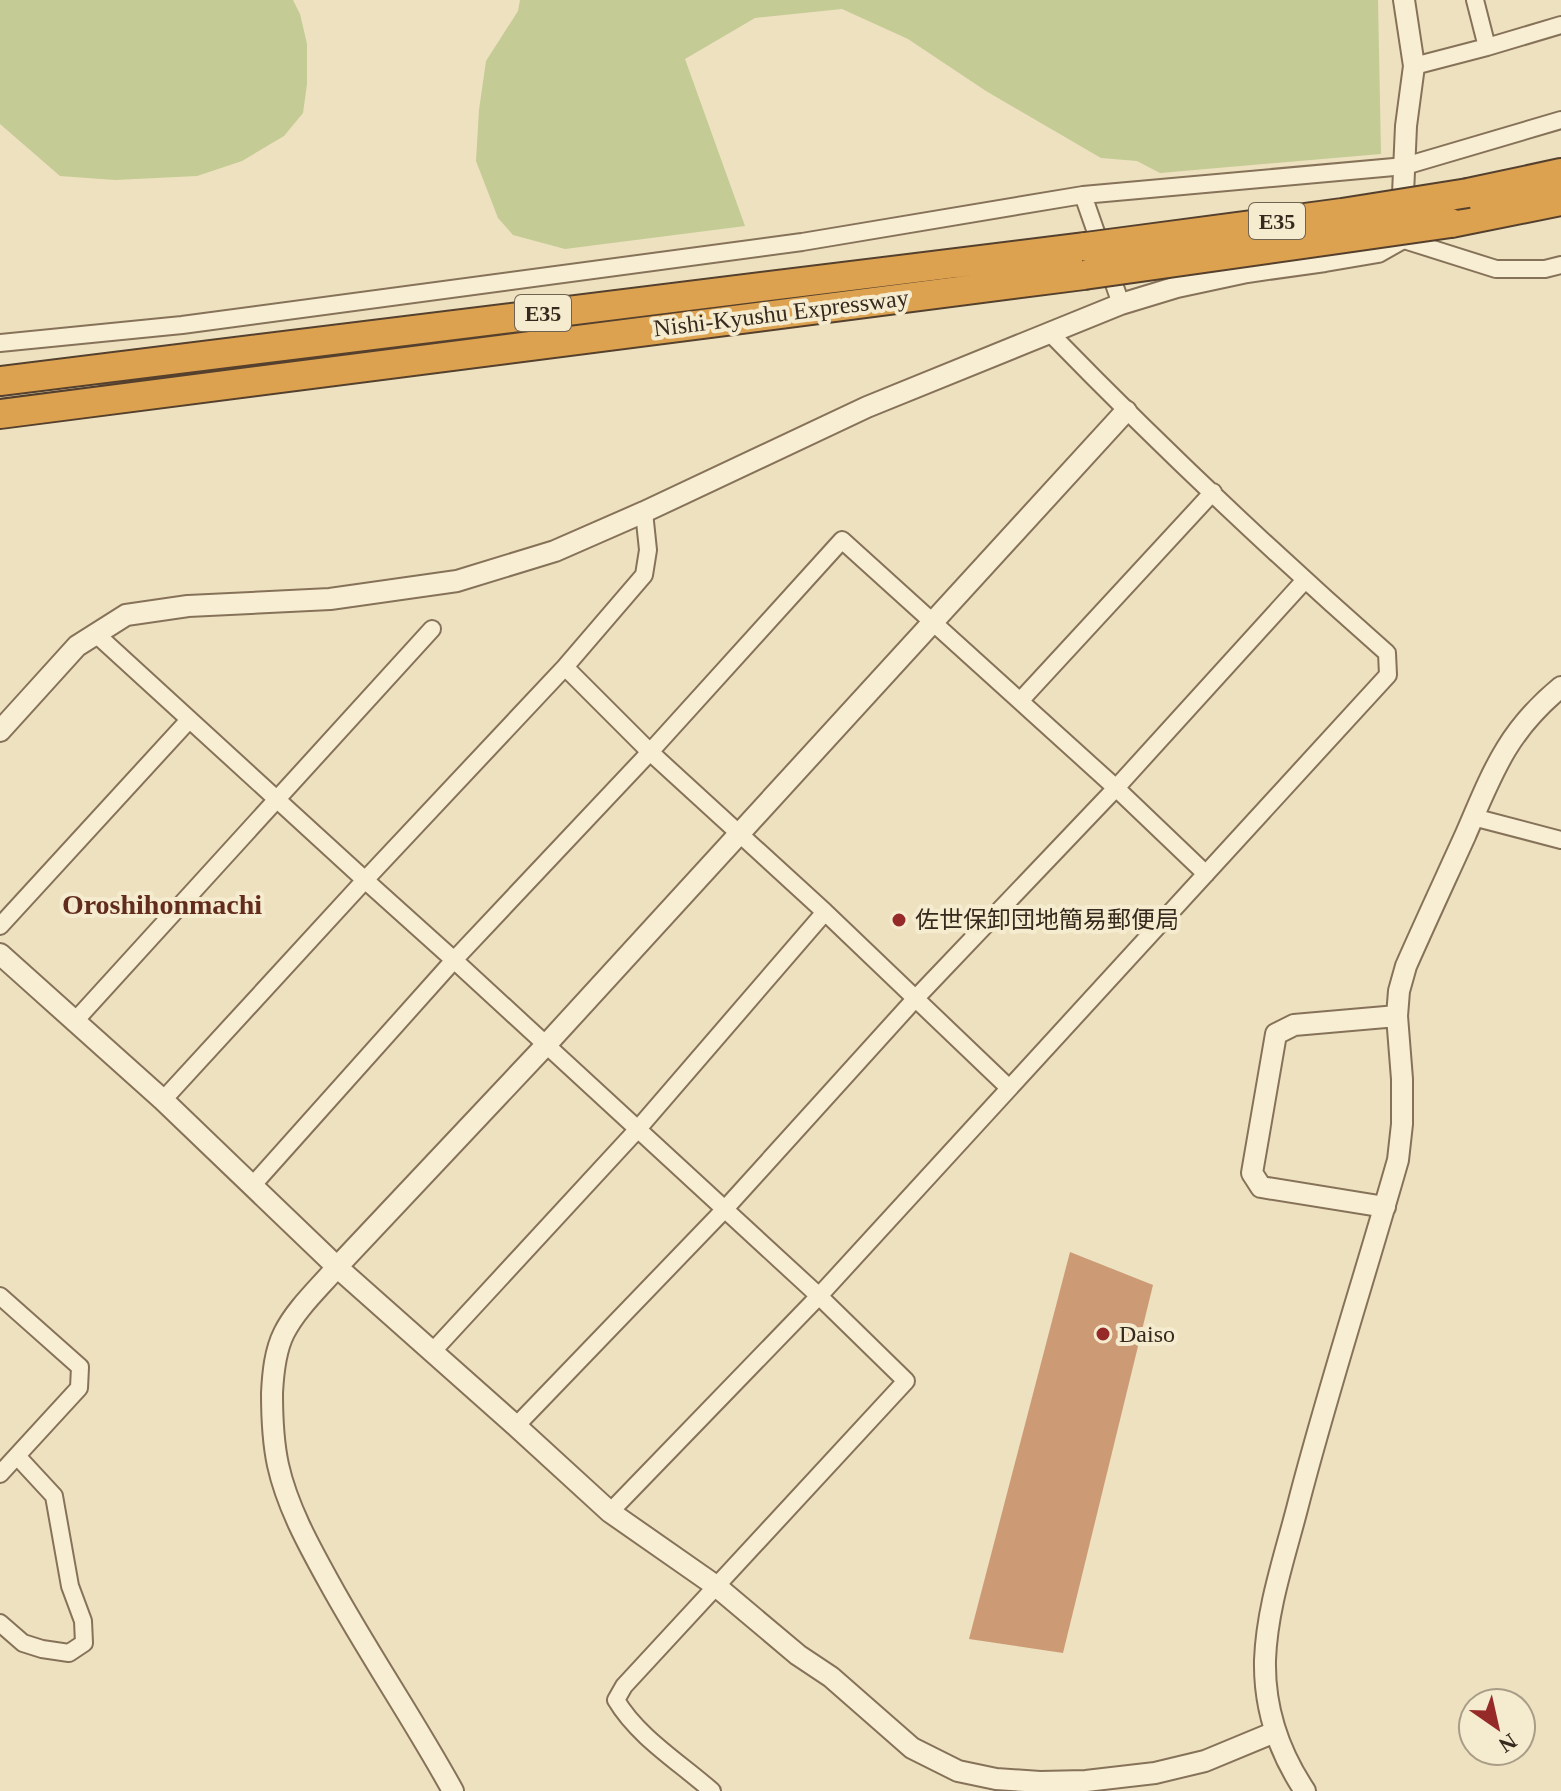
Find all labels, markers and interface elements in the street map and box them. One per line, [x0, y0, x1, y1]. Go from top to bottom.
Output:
road number: E35 [1249, 203, 1305, 239]
street label: Nishi-Kyushu Expressway [652, 284, 910, 342]
road number: E35 [515, 295, 571, 331]
district label: Oroshihonmachi [62, 889, 262, 920]
place label: 佐世保卸団地簡易郵便局 [915, 907, 1179, 933]
marker: 佐世保卸団地簡易郵便局 [890, 911, 908, 929]
place label: Daiso [1119, 1321, 1175, 1347]
marker: Daiso [1094, 1325, 1112, 1343]
north arrow [1457, 1687, 1537, 1767]
text: N [1494, 1728, 1521, 1758]

